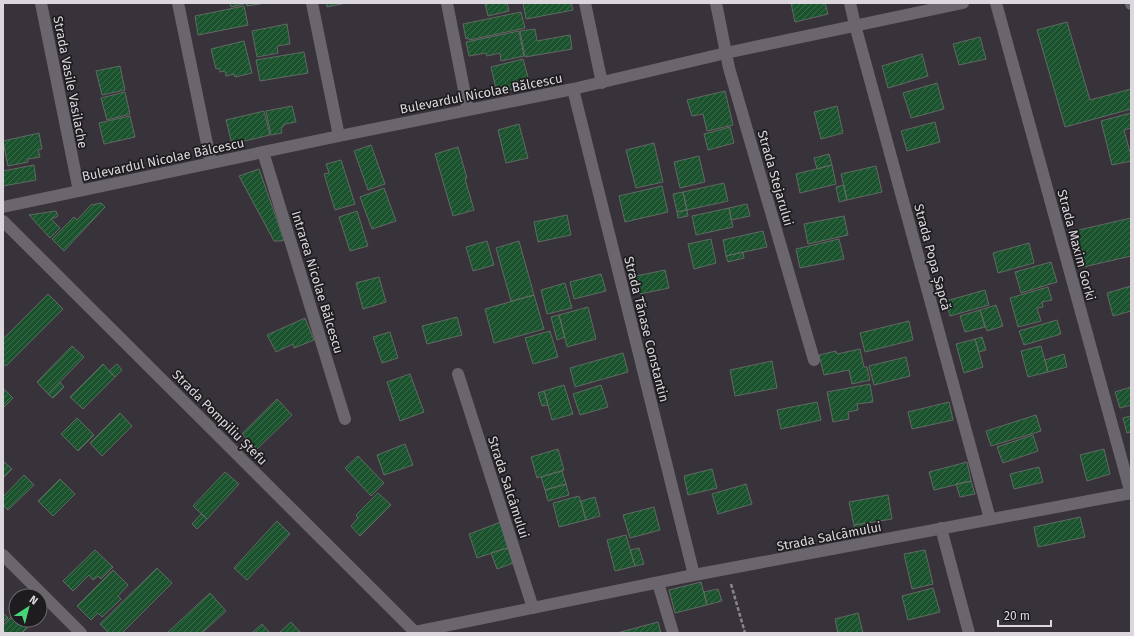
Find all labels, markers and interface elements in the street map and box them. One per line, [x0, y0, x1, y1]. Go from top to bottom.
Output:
street label: Strada Vasile Vasilache [50, 15, 91, 150]
street label: Bulevardul Nicolae Bălcescu [398, 70, 564, 117]
street label: Strada Stejarului [755, 129, 796, 228]
street label: Bulevardul Nicolae Bălcescu [81, 135, 246, 184]
street label: Strada Maxim Gorki [1054, 188, 1099, 302]
street label: Strada Popa Șapcă [910, 202, 954, 312]
street label: Intrarea Nicolae Bălcescu [289, 209, 346, 355]
street label: Strada Tănase Constantin [621, 255, 672, 404]
street label: Strada Pompiliu Ștefu [168, 367, 270, 469]
street label: Strada Salcâmului [485, 434, 532, 540]
street label: Strada Salcâmului [775, 519, 883, 554]
north arrow [8, 588, 48, 628]
text: N [27, 593, 40, 608]
scale bar [998, 602, 1051, 628]
text: 20 m [1004, 609, 1030, 623]

